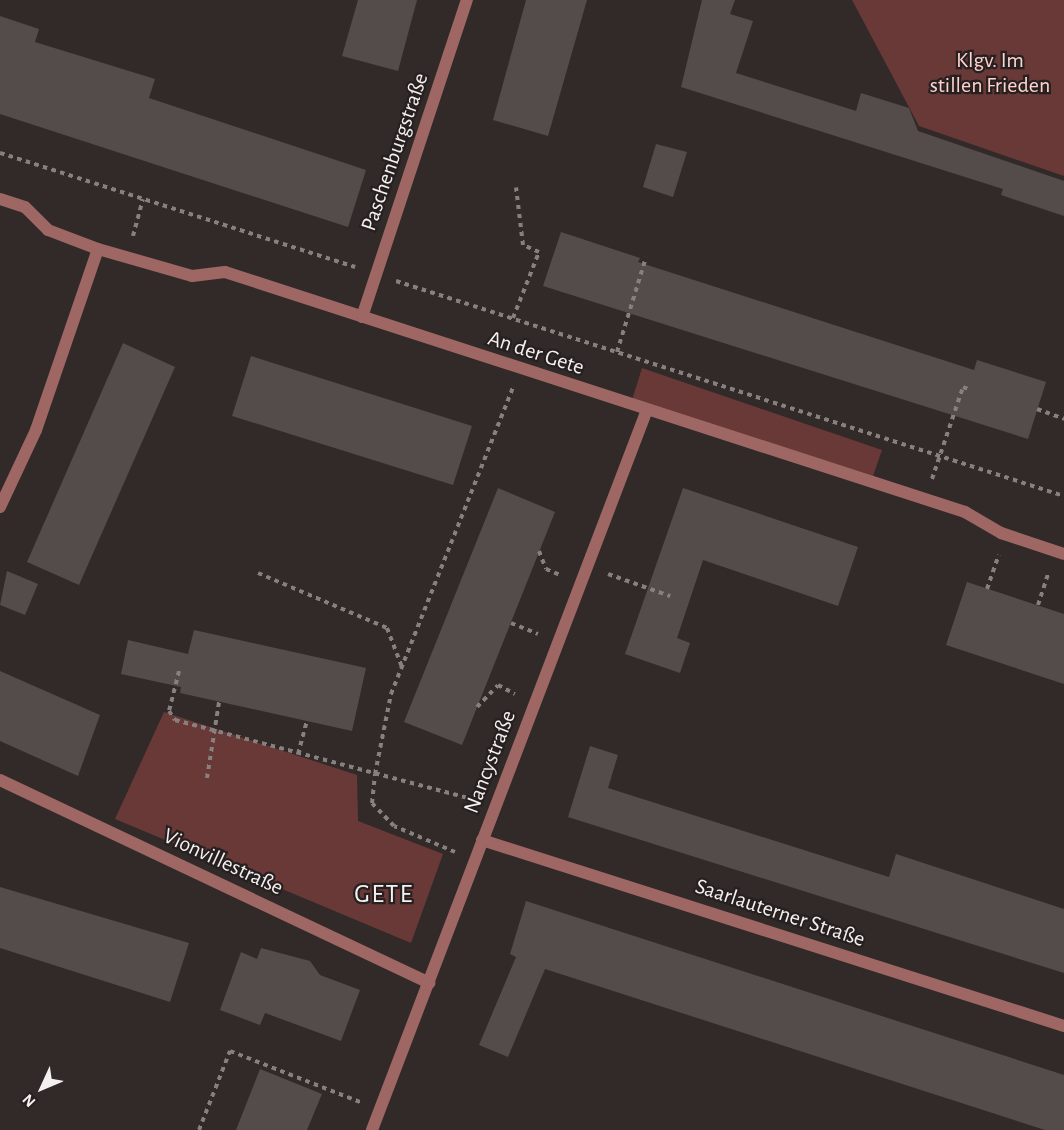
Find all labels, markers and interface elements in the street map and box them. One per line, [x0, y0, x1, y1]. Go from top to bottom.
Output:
park label: Klgv. Im stillen Frieden [930, 47, 1050, 98]
street label: Paschenburgstraße [356, 70, 434, 234]
street label: An der Gete [485, 325, 587, 381]
street label: Nancystraße [458, 707, 522, 817]
street label: Vionvillestraße [159, 823, 287, 901]
street label: Saarlauterner Straße [692, 873, 868, 953]
district label: GETE [354, 879, 414, 911]
north arrow [12, 1058, 72, 1118]
text: N [19, 1091, 39, 1110]

